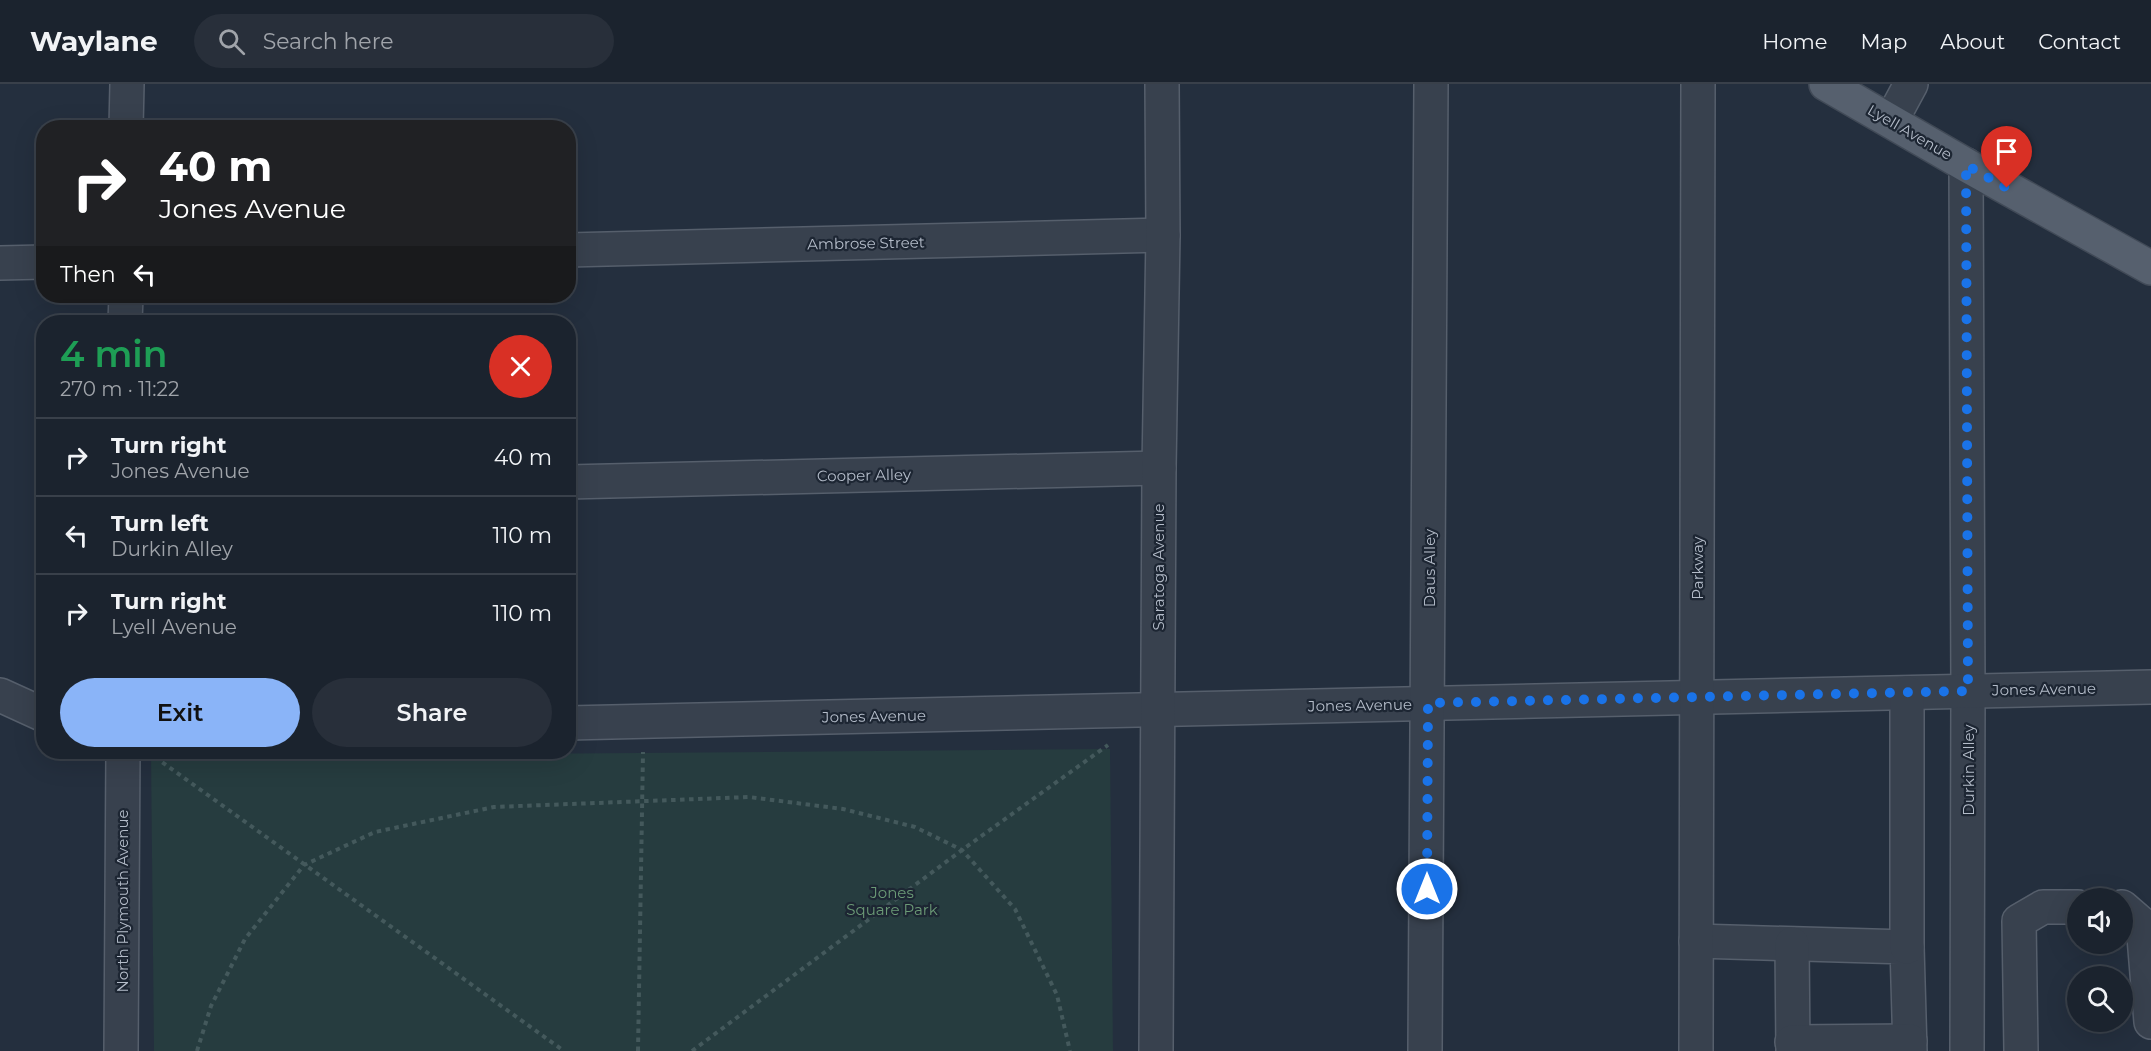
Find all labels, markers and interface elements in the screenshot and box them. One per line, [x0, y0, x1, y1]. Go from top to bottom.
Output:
search box [194, 14, 614, 68]
text: Waylane [30, 24, 158, 58]
icon: search [215, 25, 248, 58]
text: Search here [263, 28, 393, 55]
text: Home [1762, 29, 1827, 54]
text: Map [1860, 29, 1907, 54]
text: About [1940, 29, 2005, 54]
text: Contact [2038, 29, 2121, 54]
street label: Lyell Avenue [1864, 100, 1956, 164]
pin [1981, 126, 2032, 188]
icon: arrive [1990, 135, 2023, 168]
text: 40 m [159, 140, 272, 192]
icon: right [60, 144, 138, 222]
text: Jones Avenue [159, 192, 346, 225]
street label: Ambrose Street [807, 232, 925, 254]
icon: left [128, 258, 161, 291]
text: Then [60, 261, 116, 288]
text: 4 min [60, 332, 167, 376]
button: close [489, 335, 552, 398]
text: 270 m · 11:22 [60, 377, 179, 401]
text: Turn right [111, 432, 226, 459]
icon: right [60, 441, 93, 474]
text: 40 m [494, 444, 552, 471]
text: Jones Avenue [111, 459, 250, 483]
street label: Cooper Alley [817, 465, 912, 485]
street label: Saratoga Avenue [1149, 503, 1168, 631]
text: Turn left [111, 510, 209, 537]
icon: left [60, 519, 93, 552]
text: 110 m [492, 522, 552, 549]
street label: Daus Alley [1420, 528, 1439, 607]
street label: Parkway [1688, 535, 1707, 600]
text: Durkin Alley [111, 537, 233, 561]
text: Turn right [111, 588, 226, 615]
icon: right [60, 597, 93, 630]
text: 110 m [492, 600, 552, 627]
text: Lyell Avenue [111, 615, 237, 639]
button: Exit [60, 678, 300, 747]
button: Share [312, 678, 552, 747]
street label: Jones Avenue [1991, 679, 2096, 699]
street label: Jones Avenue [1307, 695, 1412, 715]
street label: Jones Avenue [821, 706, 926, 726]
street label: Durkin Alley [1959, 723, 1978, 816]
street label: North Plymouth Avenue [113, 809, 132, 993]
position arrow [1395, 857, 1459, 921]
park label: Jones Square Park [846, 883, 938, 919]
map controls [2067, 888, 2133, 1032]
button: sound [2067, 888, 2133, 954]
button: search [2067, 966, 2133, 1032]

